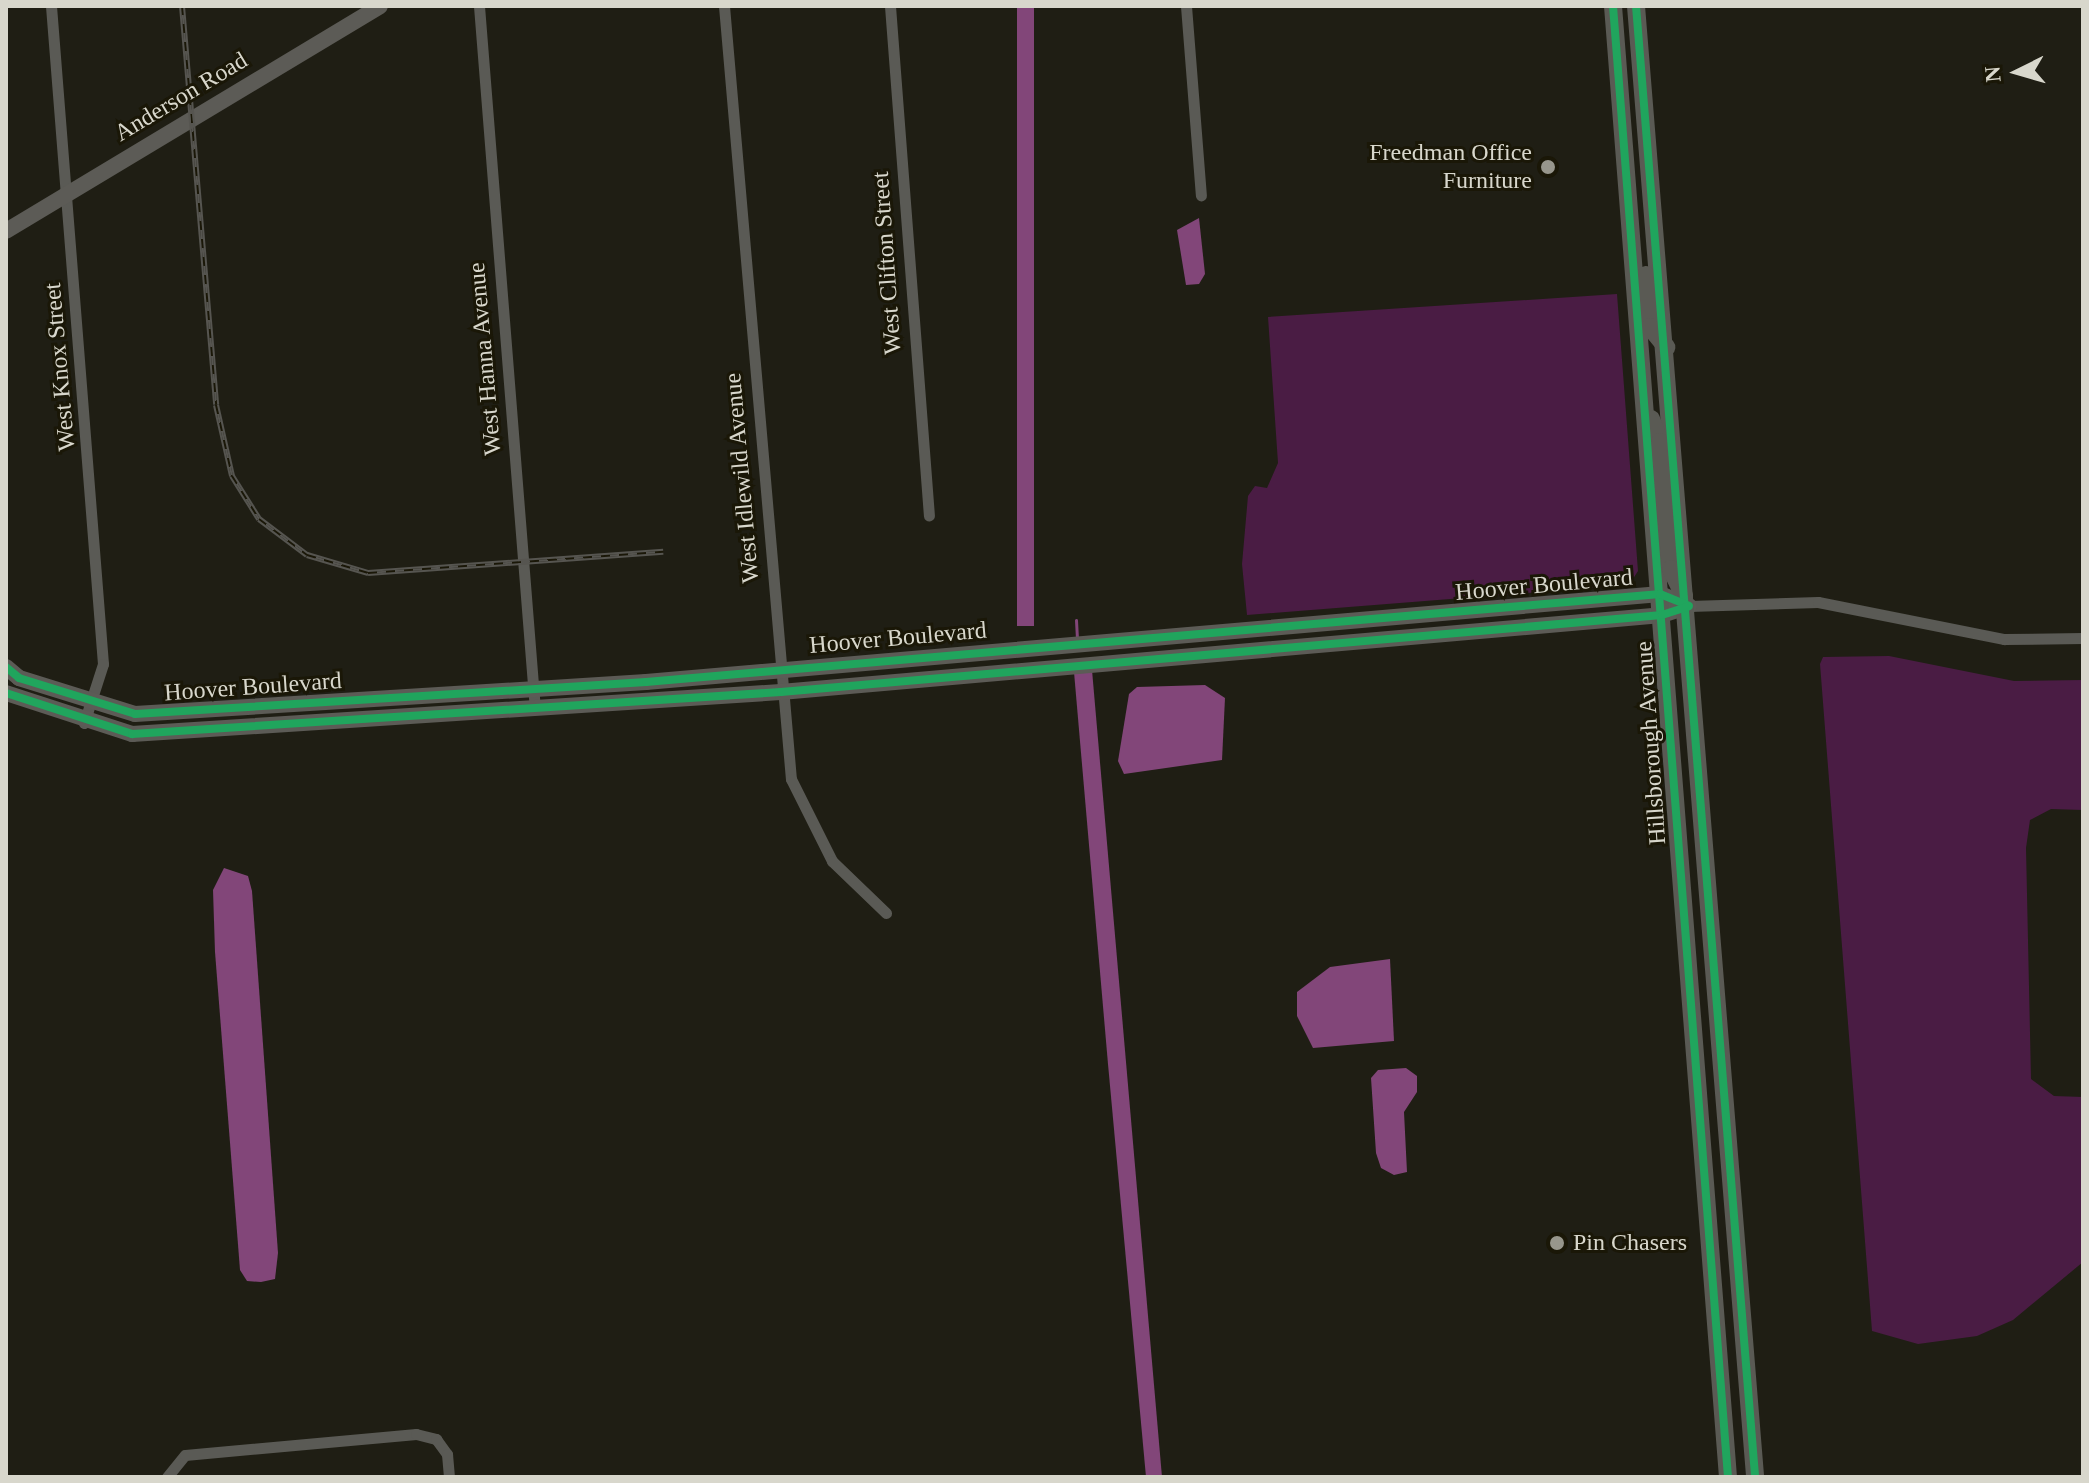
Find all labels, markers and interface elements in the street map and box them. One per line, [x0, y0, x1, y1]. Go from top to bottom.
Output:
north arrow [1977, 32, 2057, 112]
street label: Anderson Road [109, 46, 253, 148]
text: N [1979, 65, 2006, 83]
place label: Freedman Office Furniture [1369, 139, 1532, 195]
marker: Freedman Office Furniture [1539, 158, 1557, 176]
street label: West Clifton Street [866, 171, 908, 355]
street label: West Hanna Avenue [462, 261, 508, 457]
street label: West Knox Street [38, 282, 82, 452]
street label: West Idlewild Avenue [718, 371, 766, 585]
street label: Hoover Boulevard [1454, 563, 1634, 607]
street label: Hoover Boulevard [808, 616, 988, 660]
street label: Hillsborough Avenue [1629, 639, 1673, 847]
street label: Hoover Boulevard [163, 666, 343, 708]
place label: Pin Chasers [1573, 1229, 1687, 1257]
marker: Pin Chasers [1548, 1234, 1566, 1252]

